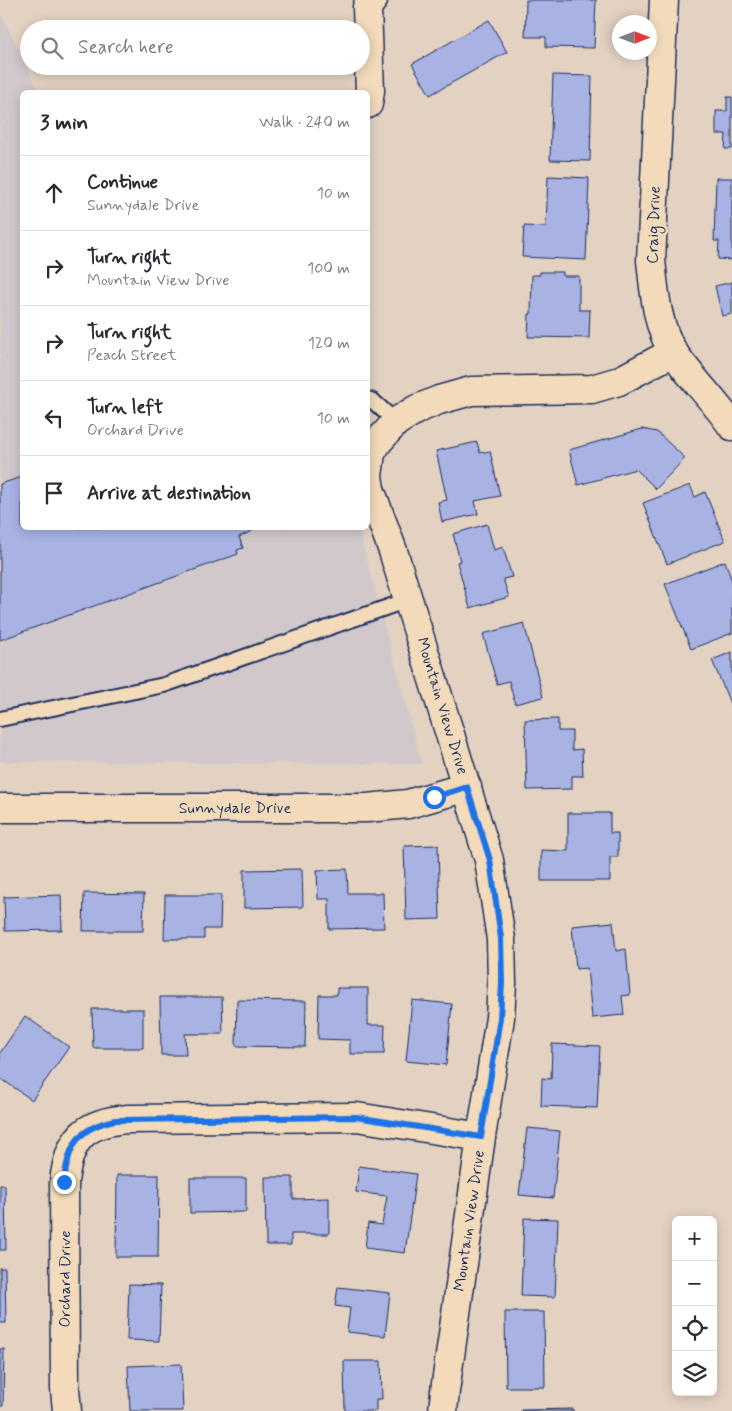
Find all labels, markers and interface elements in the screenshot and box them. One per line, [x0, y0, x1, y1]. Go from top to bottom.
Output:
north arrow [612, 15, 657, 60]
search box [20, 20, 370, 75]
icon: search [38, 34, 66, 62]
text: Search here [78, 35, 174, 60]
text: 3 min [40, 109, 88, 137]
text: Walk · 240 m [259, 112, 350, 133]
text: Continue [87, 170, 158, 195]
icon: ahead [40, 179, 68, 207]
text: 10 m [317, 183, 350, 204]
street label: Craig Drive [642, 186, 667, 264]
text: Sunnydale Drive [87, 195, 199, 216]
text: Turn right [87, 245, 171, 270]
icon: right [40, 254, 68, 282]
text: 100 m [307, 258, 350, 279]
text: Mountain View Drive [87, 270, 229, 291]
text: Turn right [87, 320, 171, 345]
icon: right [40, 329, 68, 357]
text: 120 m [308, 333, 350, 354]
text: Peach Street [87, 345, 177, 366]
text: Turn left [87, 395, 163, 420]
icon: left [40, 404, 68, 432]
text: 10 m [317, 408, 350, 429]
text: Orchard Drive [87, 420, 184, 441]
icon: arrive [40, 479, 68, 507]
text: Arrive at destination [87, 481, 251, 506]
street label: Mountain View Drive [411, 635, 473, 777]
route start [423, 786, 446, 809]
street label: Sunnydale Drive [179, 798, 291, 819]
street label: Mountain View Drive [449, 1149, 490, 1293]
route end [53, 1171, 76, 1194]
map controls [672, 1216, 717, 1396]
button: + [672, 1216, 717, 1261]
street label: Orchard Drive [55, 1231, 76, 1327]
button: − [672, 1261, 717, 1306]
button: locate [672, 1306, 717, 1351]
button: layers [672, 1351, 717, 1396]

